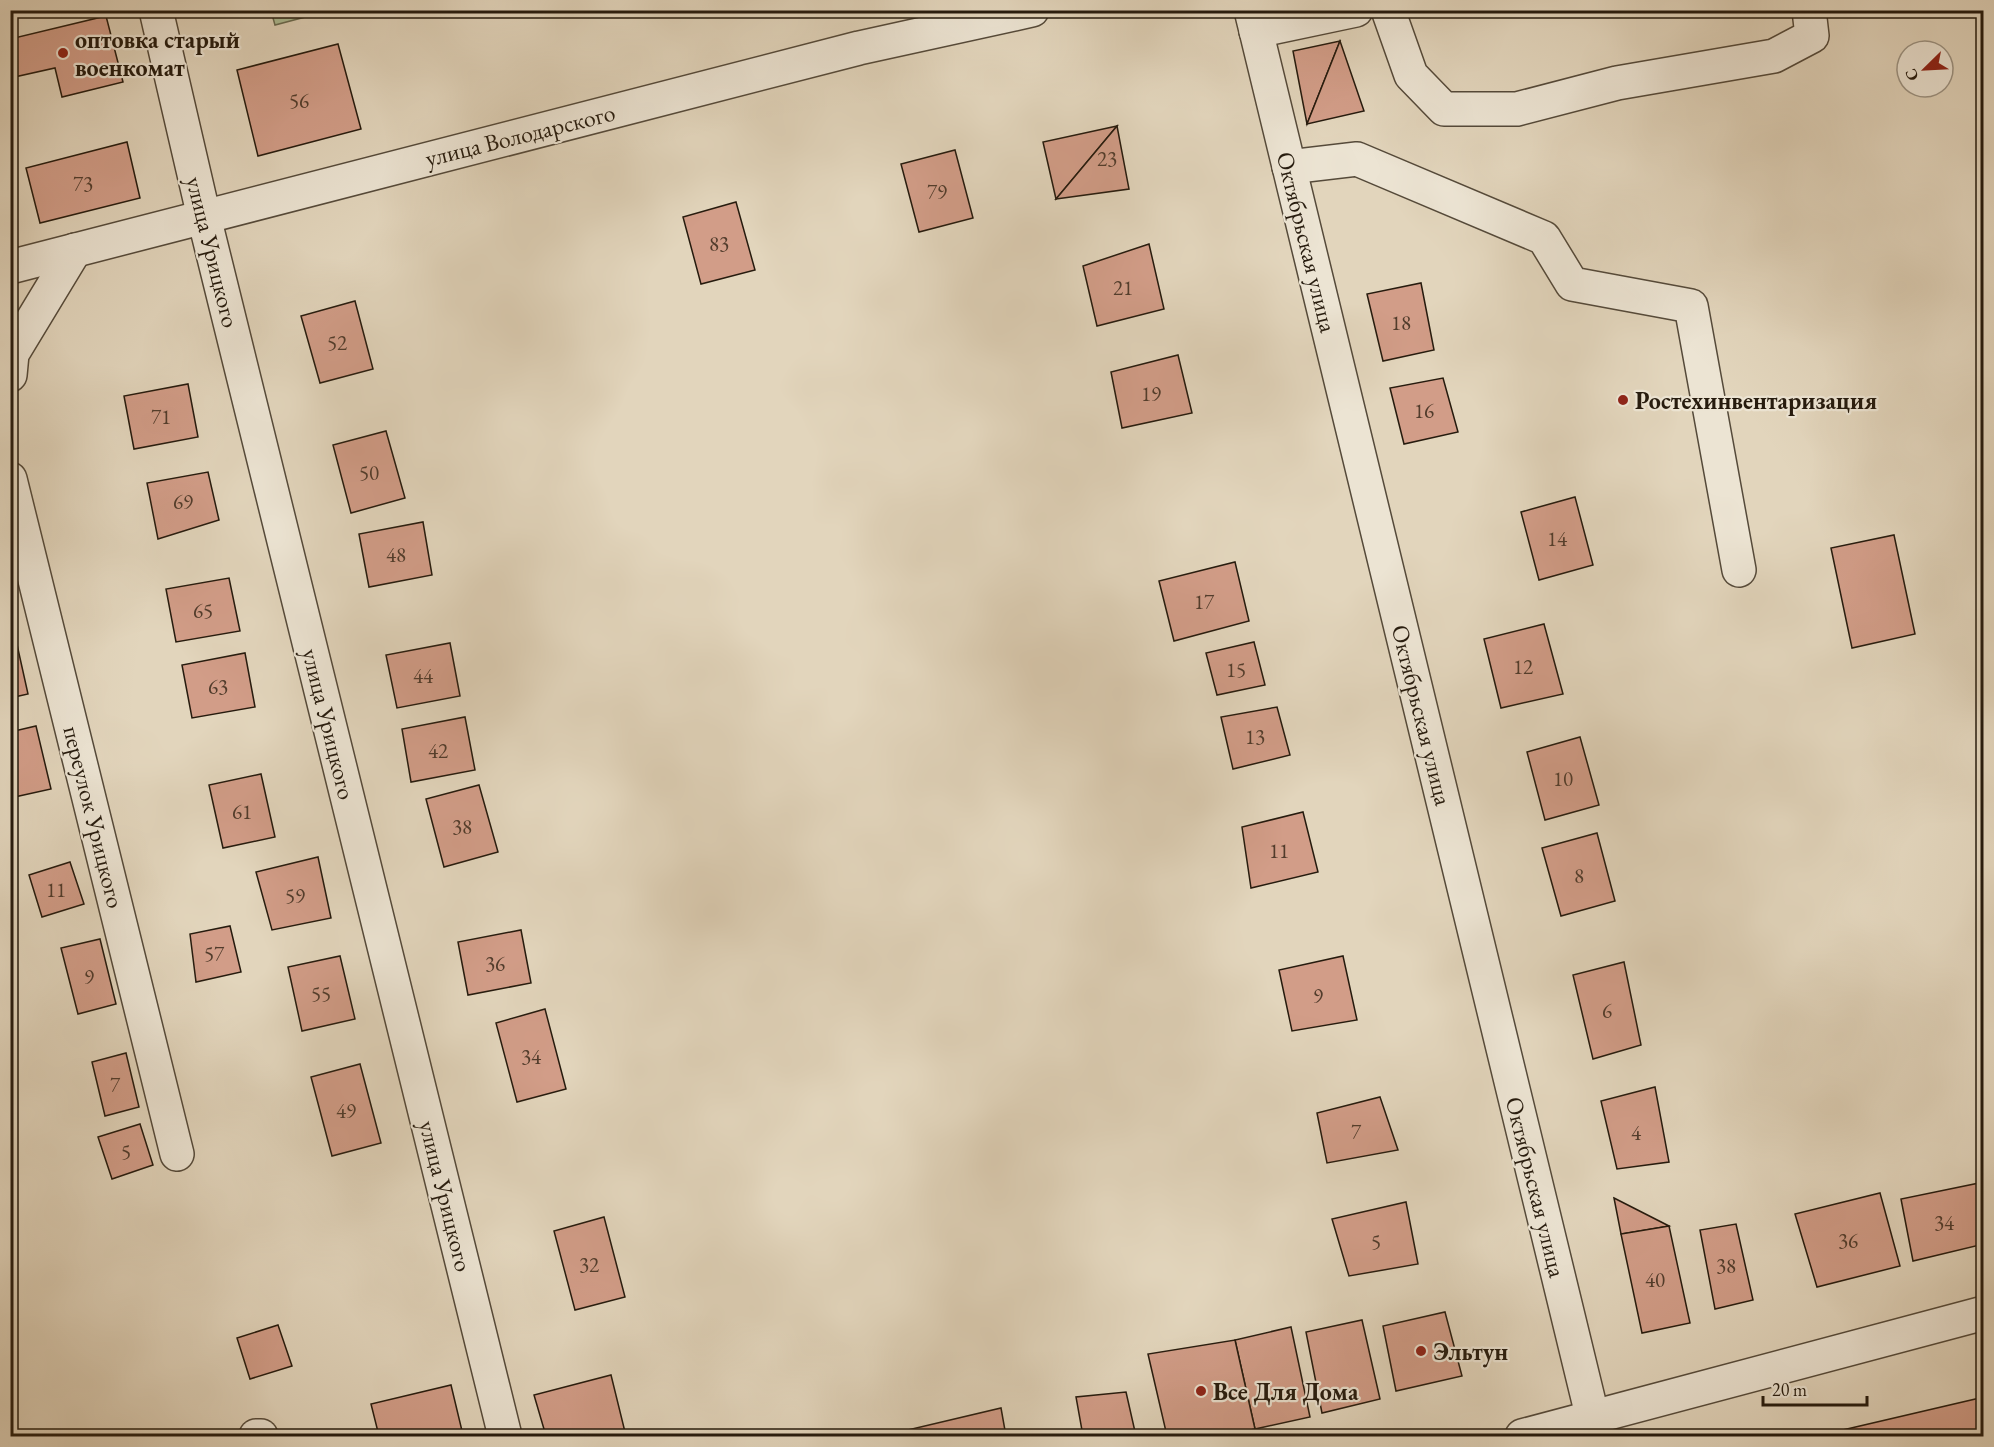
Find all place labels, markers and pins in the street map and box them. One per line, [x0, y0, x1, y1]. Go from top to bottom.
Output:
place label: оптовка старый военкомат [75, 24, 240, 83]
marker: оптовка старый военкомат [56, 46, 70, 60]
place label: Ростехинвентаризация [1635, 385, 1877, 416]
marker: Ростехинвентаризация [1616, 393, 1630, 407]
place label: Эльтун [1433, 1336, 1508, 1368]
marker: Эльтун [1414, 1344, 1428, 1358]
place label: Все Для Дома [1213, 1376, 1359, 1407]
marker: Все Для Дома [1194, 1384, 1208, 1398]

